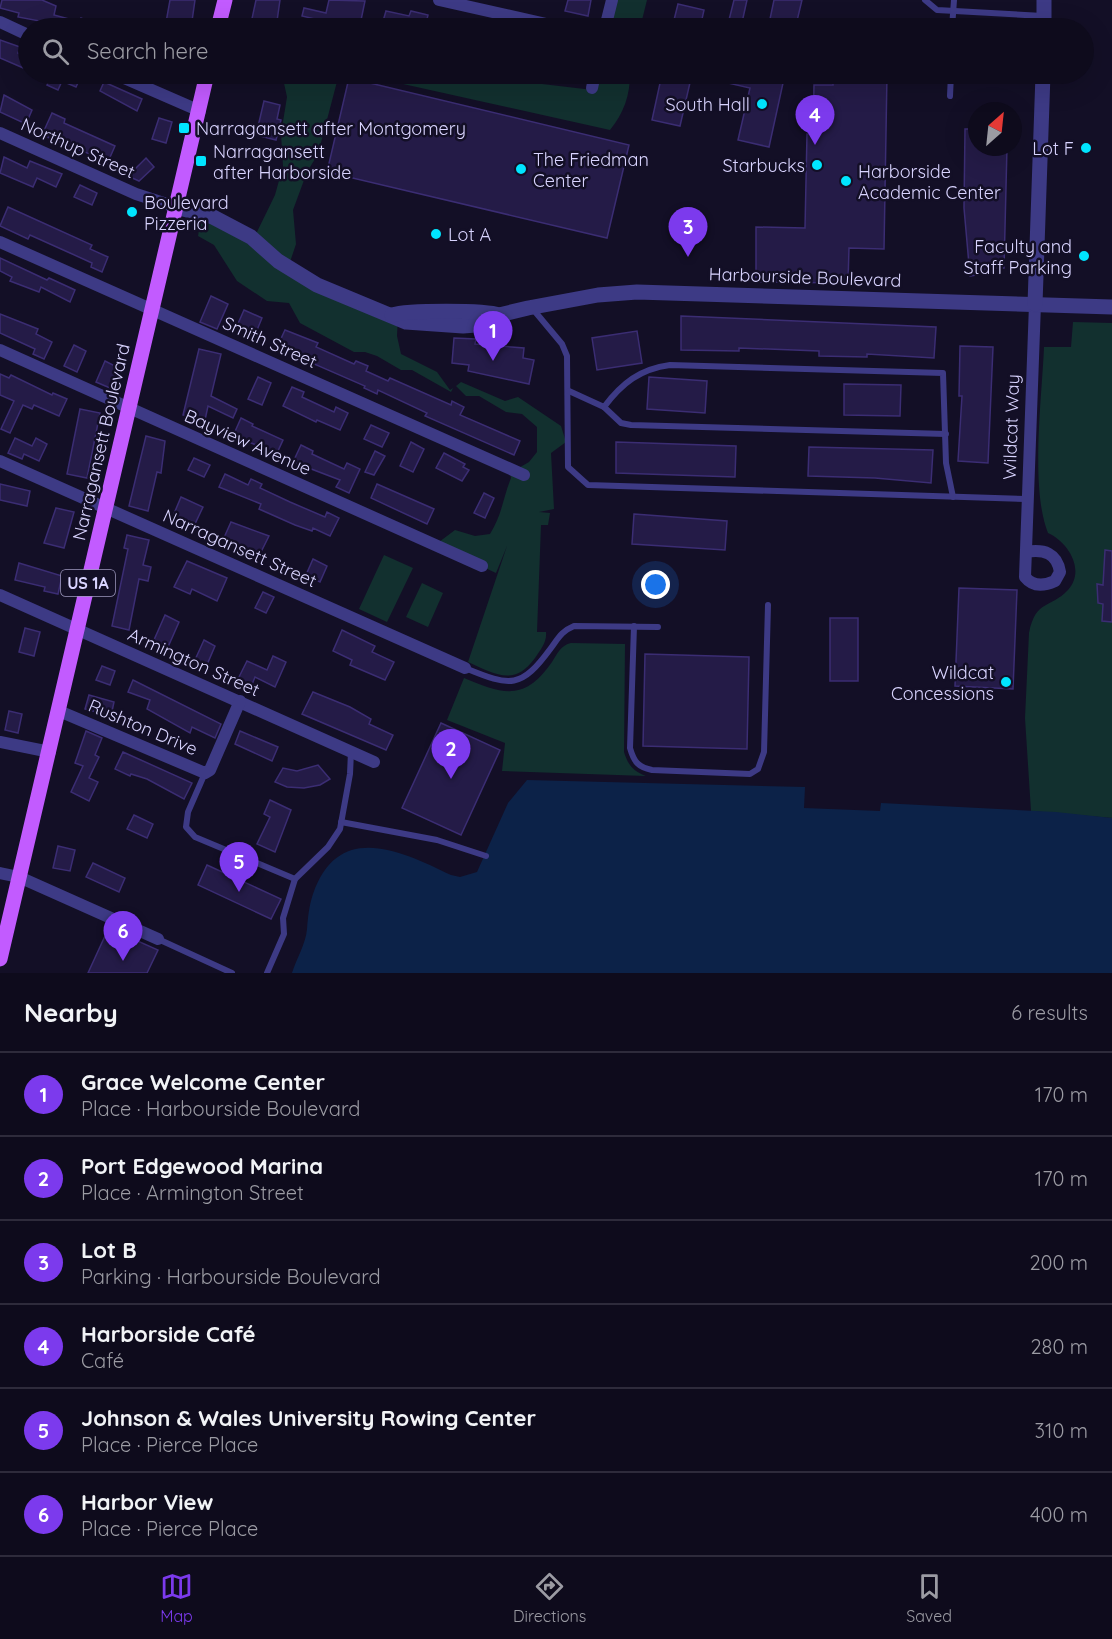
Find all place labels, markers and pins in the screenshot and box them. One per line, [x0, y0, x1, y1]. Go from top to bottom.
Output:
place label: South Hall [665, 93, 750, 116]
pin: 4 [796, 96, 834, 145]
marker: South Hall [755, 97, 769, 111]
place label: Narragansett after Montgomery [196, 117, 466, 140]
marker: Narragansett after Montgomery [177, 121, 191, 135]
place label: Lot F [1032, 137, 1074, 160]
place label: Narragansett after Harborside [213, 140, 351, 184]
marker: Lot F [1079, 141, 1093, 155]
place label: The Friedman Center [533, 148, 649, 192]
marker: Narragansett after Harborside [194, 154, 208, 168]
place label: Starbucks [722, 154, 805, 177]
marker: Starbucks [810, 158, 824, 172]
place label: Harborside Academic Center [858, 160, 1001, 204]
marker: The Friedman Center [514, 162, 528, 176]
marker: Harborside Academic Center [839, 174, 853, 188]
place label: Boulevard Pizzeria [144, 191, 229, 235]
marker: Boulevard Pizzeria [125, 205, 139, 219]
pin: 3 [668, 208, 708, 257]
place label: Lot A [448, 223, 491, 246]
marker: Lot A [429, 227, 443, 241]
place label: Faculty and Staff Parking [963, 235, 1072, 279]
marker: Faculty and Staff Parking [1077, 249, 1091, 263]
pin: 1 [474, 312, 512, 361]
place label: Wildcat Concessions [891, 661, 994, 705]
marker: Wildcat Concessions [999, 675, 1013, 689]
pin: 2 [432, 730, 470, 779]
pin: 5 [220, 842, 258, 892]
pin: 6 [104, 912, 142, 961]

